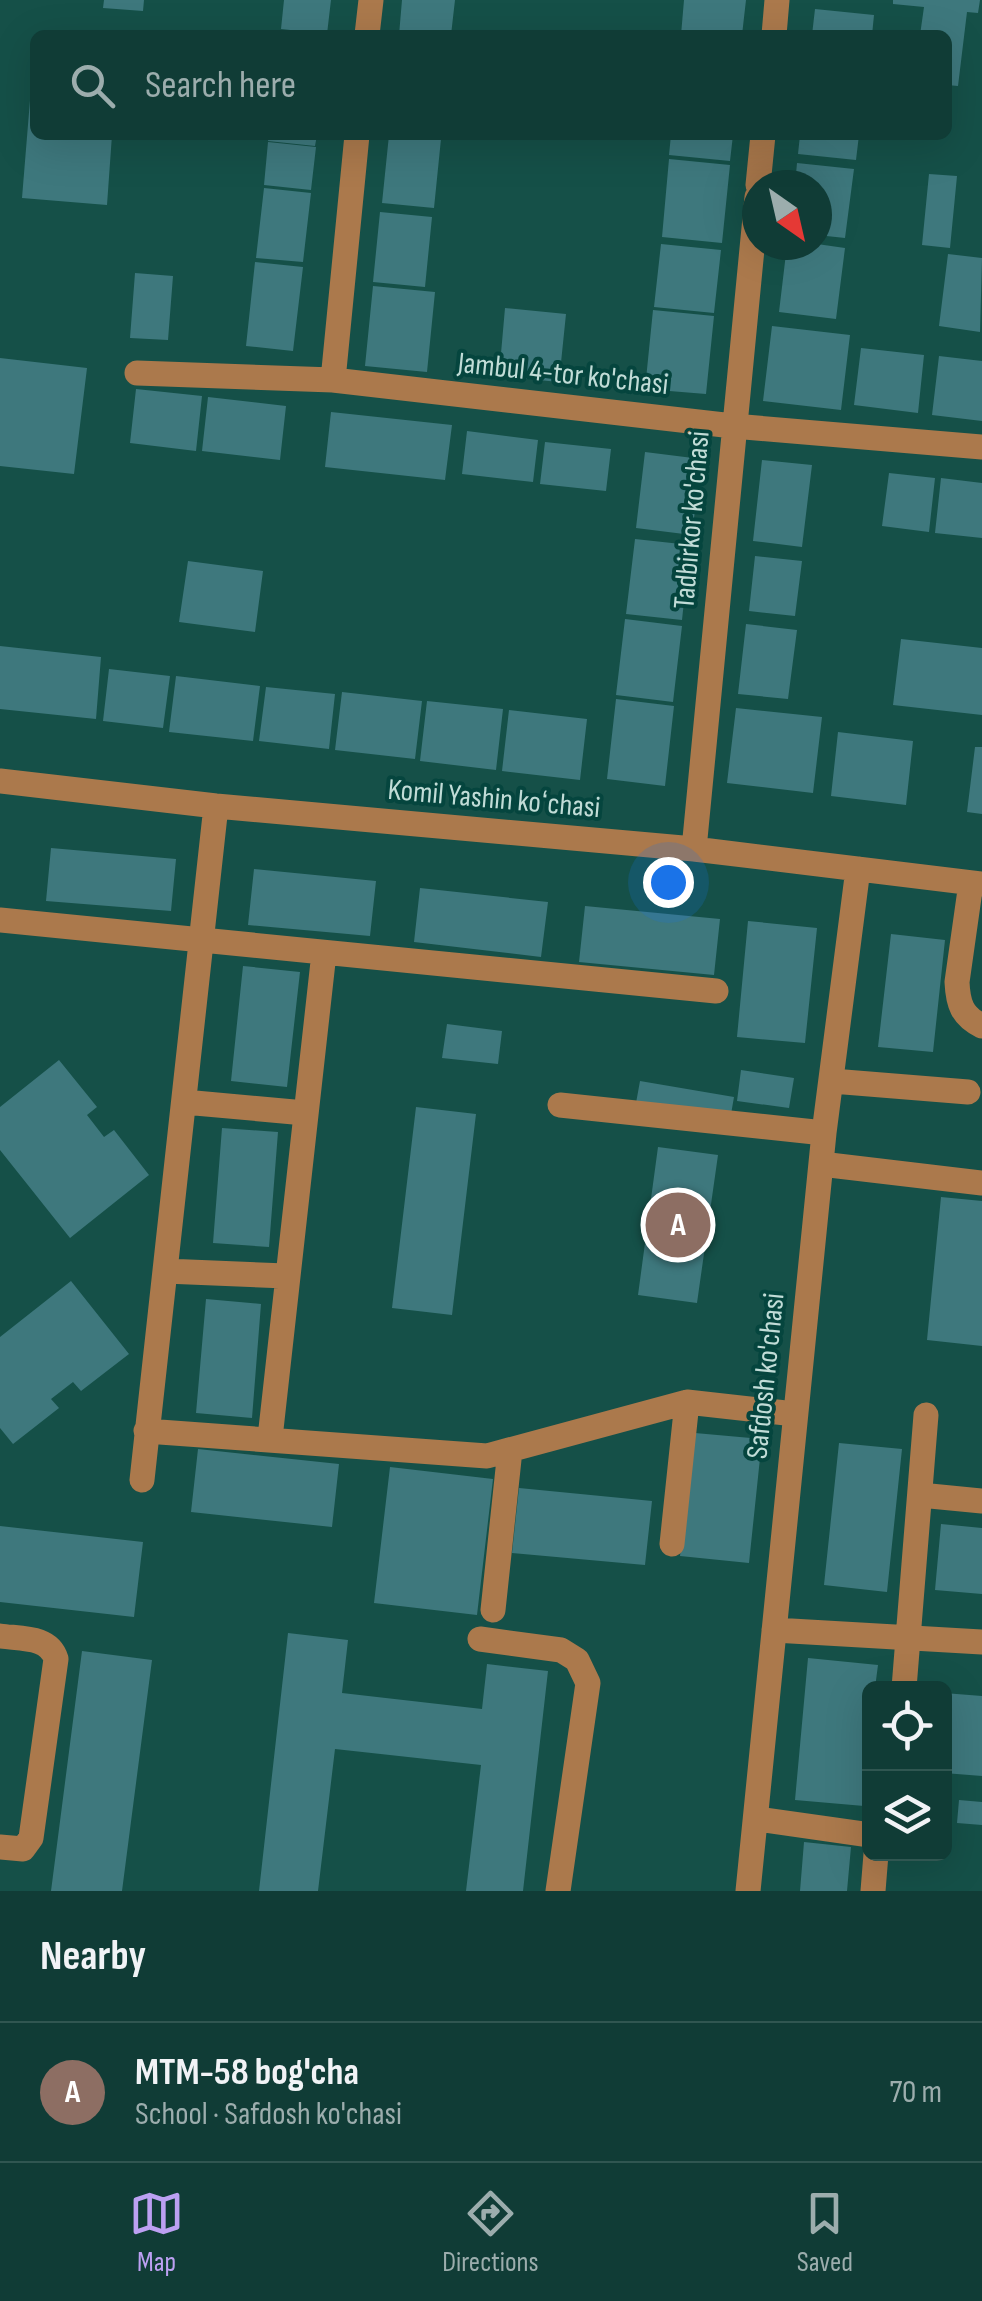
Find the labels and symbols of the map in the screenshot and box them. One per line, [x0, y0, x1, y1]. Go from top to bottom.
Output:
north arrow [742, 170, 832, 260]
street label: Jambul 4-tor ko'chasi [455, 345, 670, 403]
street label: Tadbirkor ko'chasi [666, 429, 718, 611]
street label: Komil Yashin koʻchasi [386, 772, 602, 826]
your location [643, 857, 694, 908]
pin: A [646, 1188, 710, 1262]
street label: Safdosh ko'chasi [739, 1291, 793, 1461]

